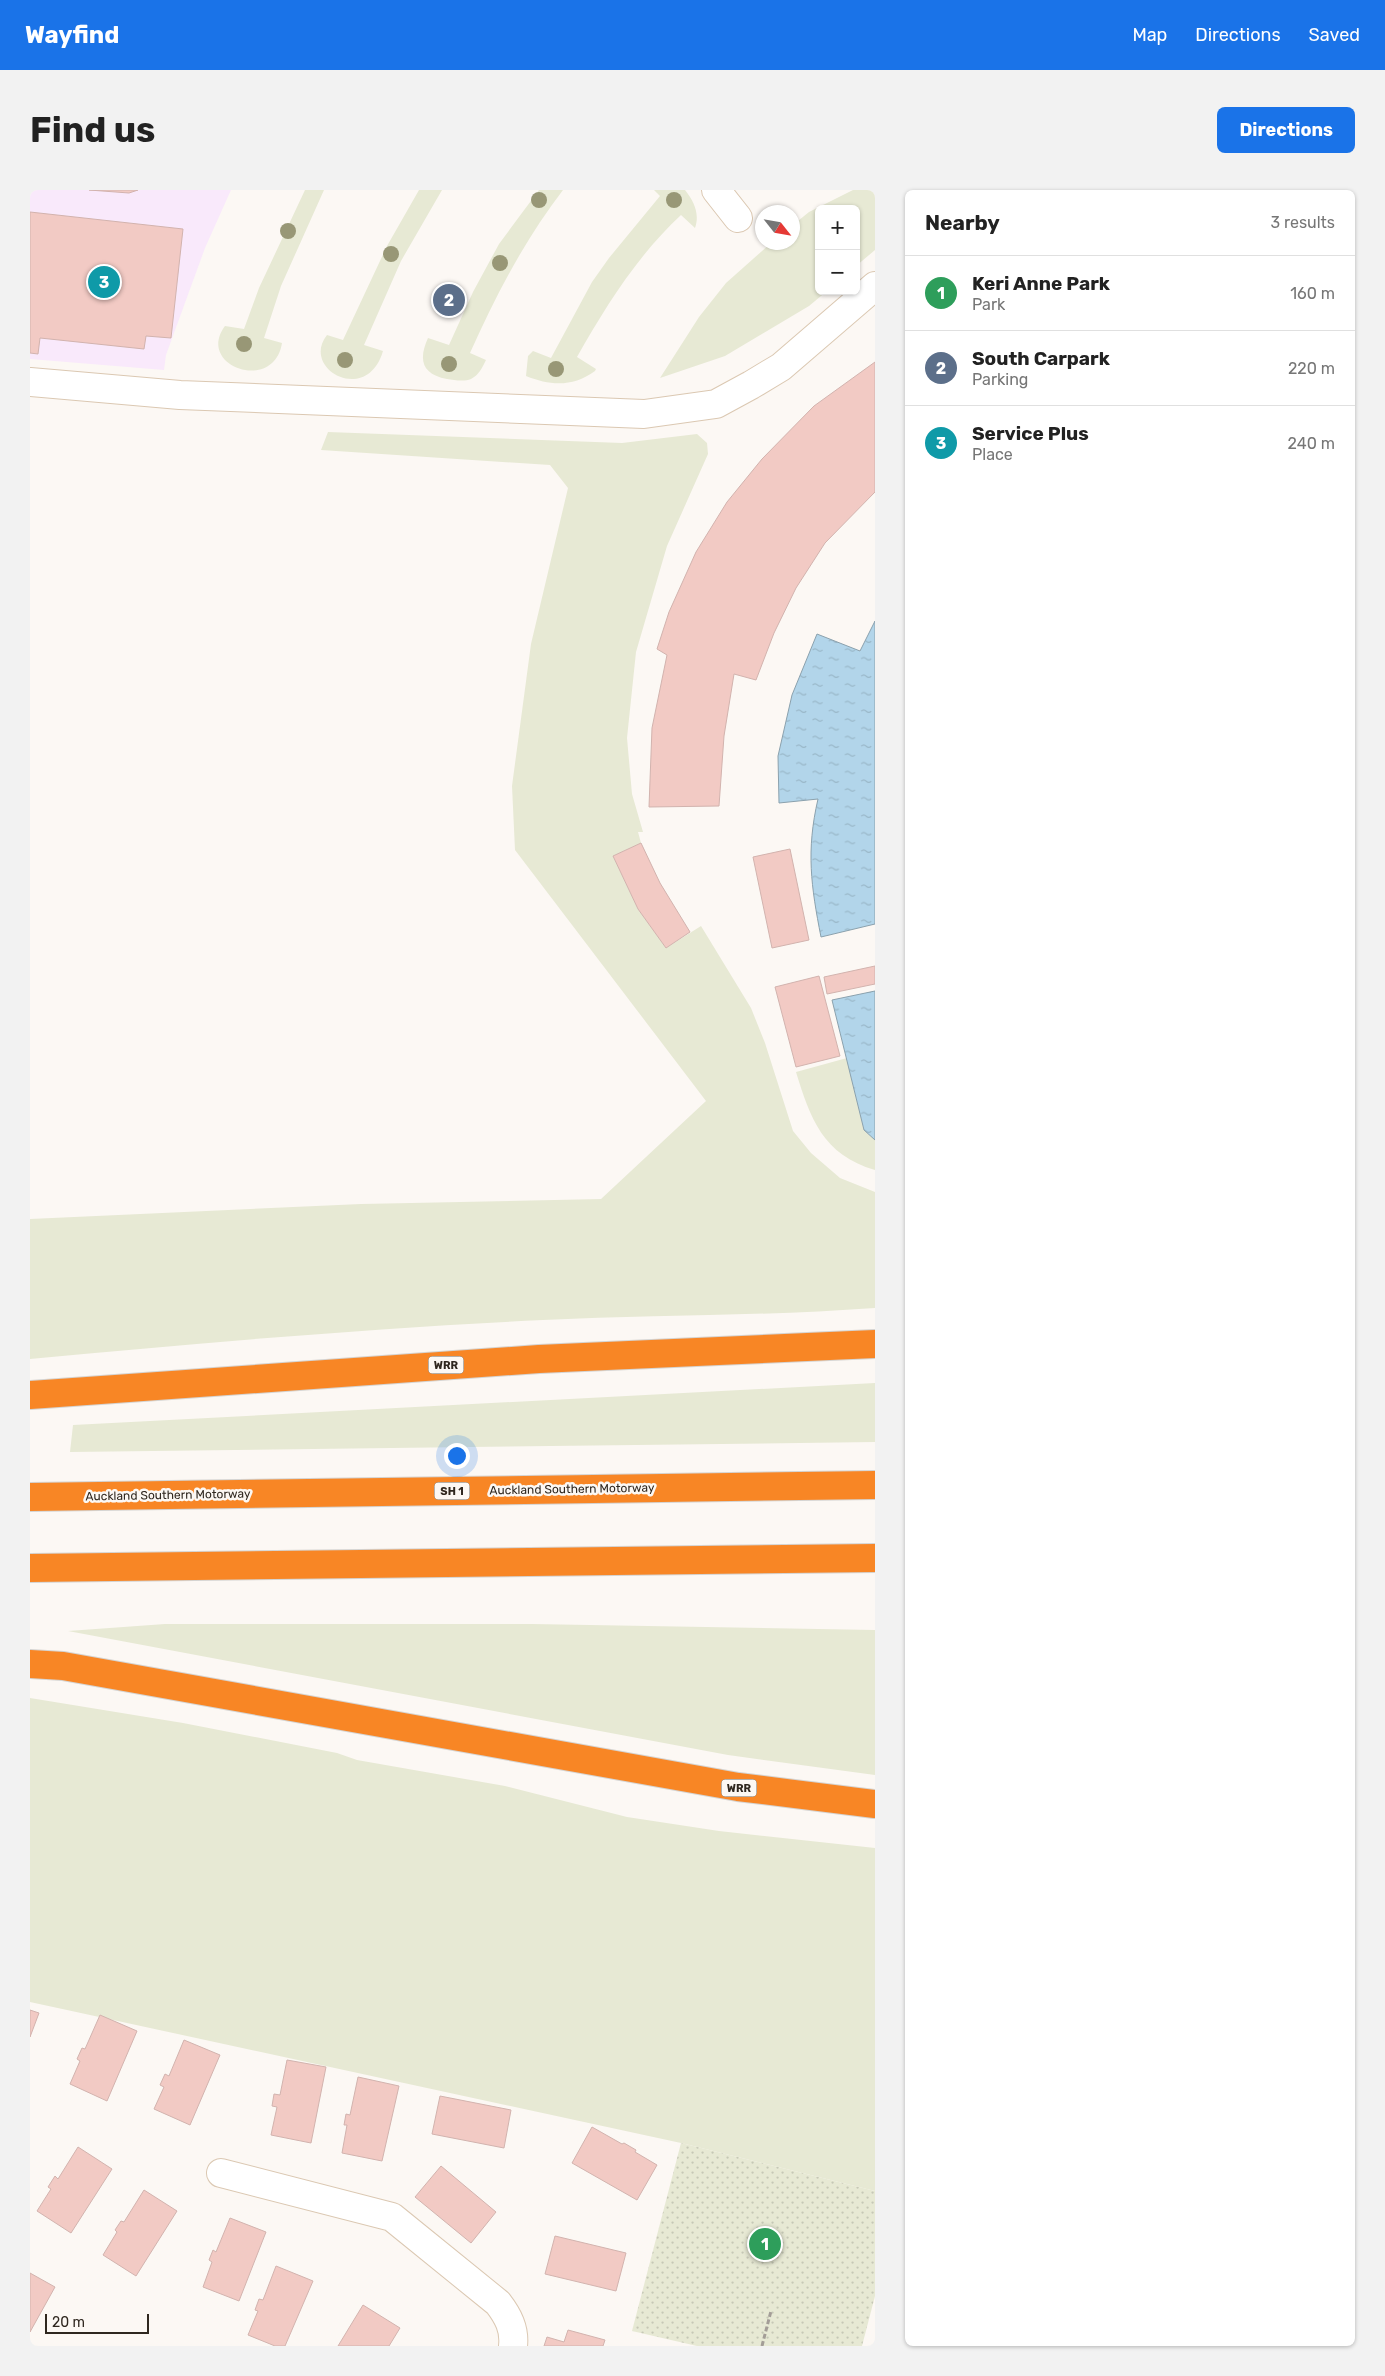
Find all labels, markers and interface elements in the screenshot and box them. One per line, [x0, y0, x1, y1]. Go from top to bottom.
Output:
text: Wayfind [25, 21, 119, 49]
text: Map [1132, 24, 1167, 46]
text: Directions [1195, 24, 1281, 46]
text: Saved [1309, 24, 1360, 46]
button: Directions [1217, 107, 1355, 153]
text: Find us [30, 109, 155, 151]
north arrow [755, 205, 800, 250]
map controls [815, 205, 860, 295]
button: + [815, 205, 860, 250]
text: Nearby [925, 210, 1000, 235]
text: 3 results [1270, 213, 1335, 232]
button: − [815, 250, 860, 295]
pin: 3 [88, 263, 120, 301]
text: Keri Anne Park [972, 272, 1110, 295]
pin: 2 [433, 281, 465, 319]
text: 1 [937, 284, 945, 303]
text: 160 m [1290, 284, 1335, 303]
text: Park [972, 295, 1005, 314]
text: South Carpark [972, 347, 1110, 370]
text: 2 [936, 359, 946, 378]
text: 220 m [1288, 359, 1335, 378]
text: Parking [972, 370, 1028, 389]
text: Service Plus [972, 422, 1089, 445]
text: 3 [936, 434, 946, 453]
text: 240 m [1288, 434, 1335, 453]
text: Place [972, 445, 1013, 464]
road number: WRR [428, 1356, 464, 1374]
your location [444, 1443, 470, 1469]
street label: Auckland Southern Motorway [489, 1481, 655, 1497]
road number: SH 1 [434, 1482, 470, 1500]
street label: Auckland Southern Motorway [85, 1487, 251, 1503]
road number: WRR [722, 1780, 756, 1796]
pin: 1 [749, 2225, 781, 2263]
scale bar [45, 2311, 149, 2334]
text: 20 m [52, 2314, 85, 2331]

